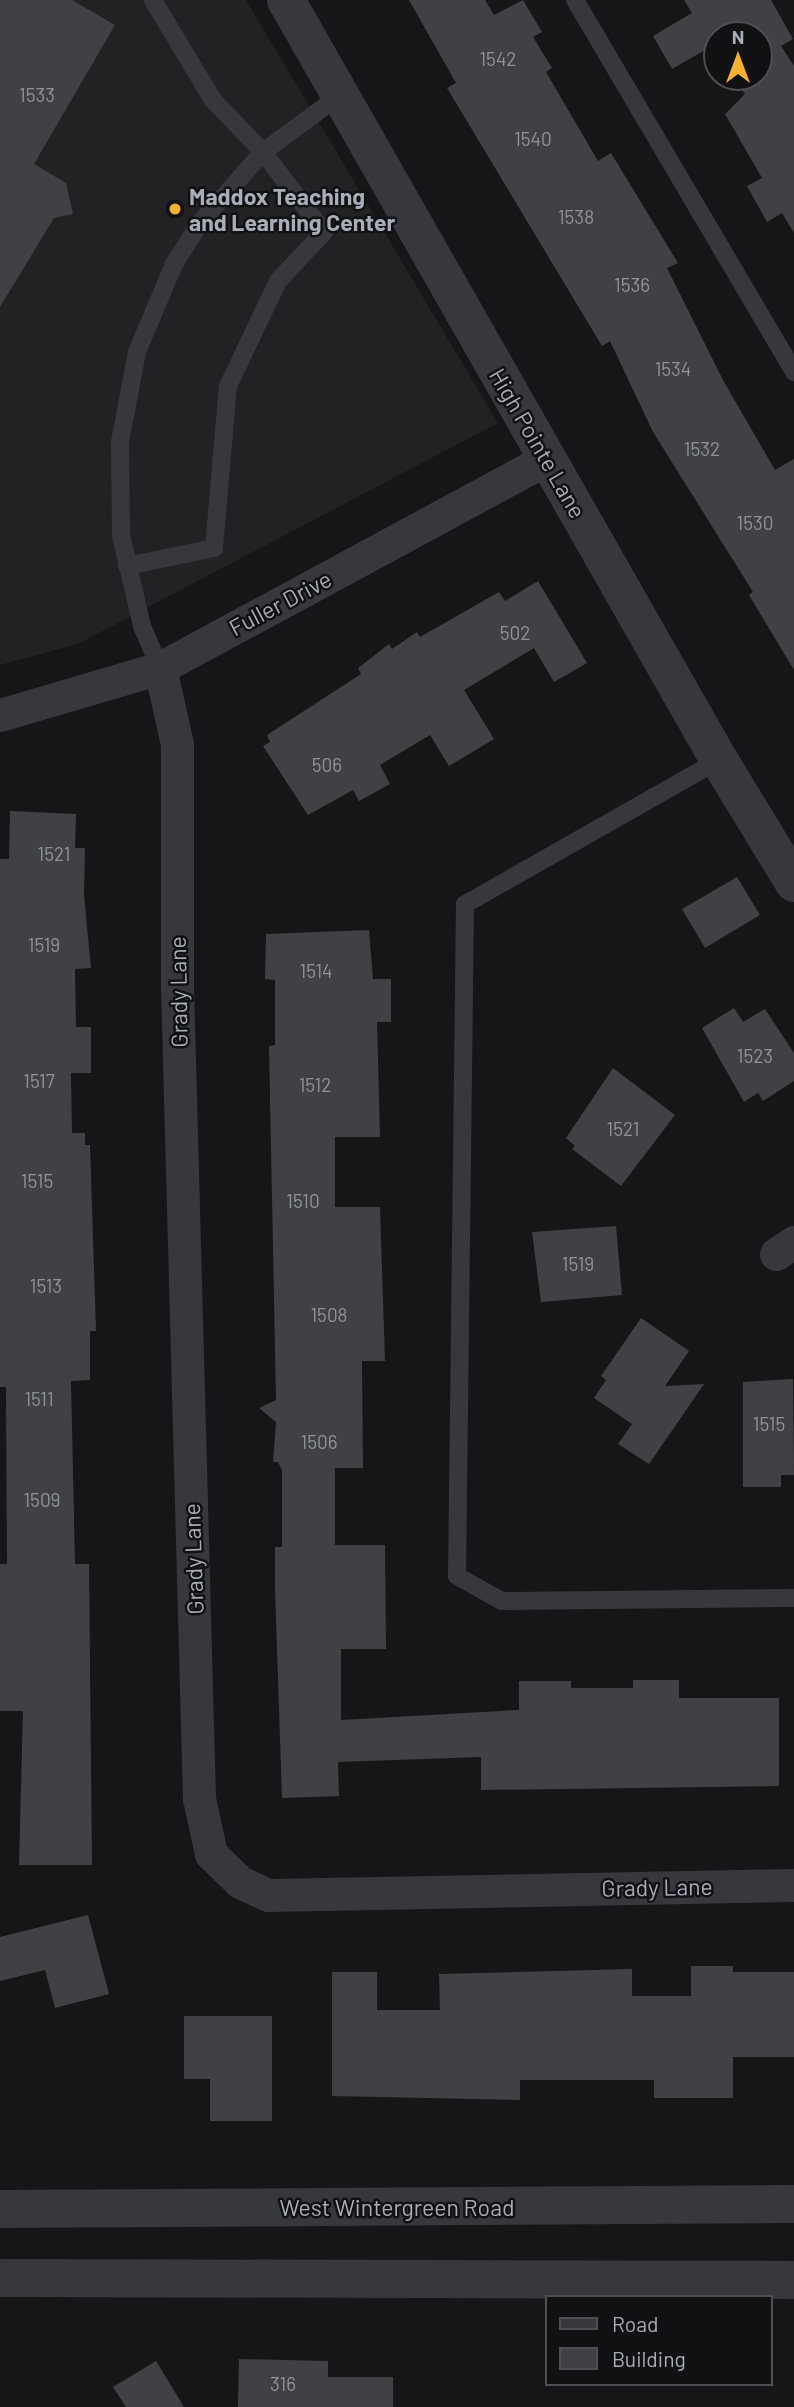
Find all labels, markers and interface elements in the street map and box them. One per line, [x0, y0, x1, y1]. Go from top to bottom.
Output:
north arrow [703, 21, 773, 91]
text: N [732, 25, 744, 48]
house number: 1542 [479, 48, 517, 70]
house number: 1533 [19, 84, 55, 106]
house number: 1540 [514, 128, 552, 150]
place label: Maddox Teaching and Learning Center [189, 182, 395, 236]
marker: Maddox Teaching and Learning Center [167, 201, 183, 217]
house number: 1538 [558, 206, 594, 228]
house number: 1536 [614, 274, 650, 296]
house number: 1534 [655, 358, 691, 380]
street label: High Pointe Lane [484, 363, 592, 523]
house number: 1532 [684, 438, 720, 460]
house number: 1530 [737, 512, 773, 534]
street label: Fuller Drive [224, 565, 336, 641]
house number: 502 [500, 622, 530, 644]
house number: 506 [312, 754, 342, 776]
house number: 1521 [38, 843, 70, 865]
house number: 1519 [28, 934, 60, 956]
street label: Grady Lane [163, 936, 193, 1048]
house number: 1514 [299, 960, 333, 982]
house number: 1523 [737, 1045, 773, 1067]
house number: 1517 [23, 1070, 55, 1092]
house number: 1512 [299, 1074, 331, 1096]
house number: 1521 [607, 1118, 639, 1140]
house number: 1515 [21, 1170, 53, 1192]
house number: 1510 [286, 1190, 320, 1212]
house number: 1519 [562, 1253, 594, 1275]
house number: 1513 [30, 1275, 62, 1297]
house number: 1508 [310, 1304, 348, 1326]
house number: 1511 [24, 1388, 54, 1410]
house number: 1515 [753, 1413, 785, 1435]
house number: 1506 [301, 1431, 337, 1453]
house number: 1509 [23, 1489, 61, 1511]
street label: Grady Lane [177, 1503, 209, 1615]
street label: Grady Lane [601, 1872, 713, 1902]
street label: West Wintergreen Road [280, 2193, 514, 2221]
legend [546, 2295, 773, 2386]
text: Road [612, 2311, 658, 2336]
text: Building [612, 2346, 686, 2371]
house number: 316 [270, 2373, 296, 2395]

